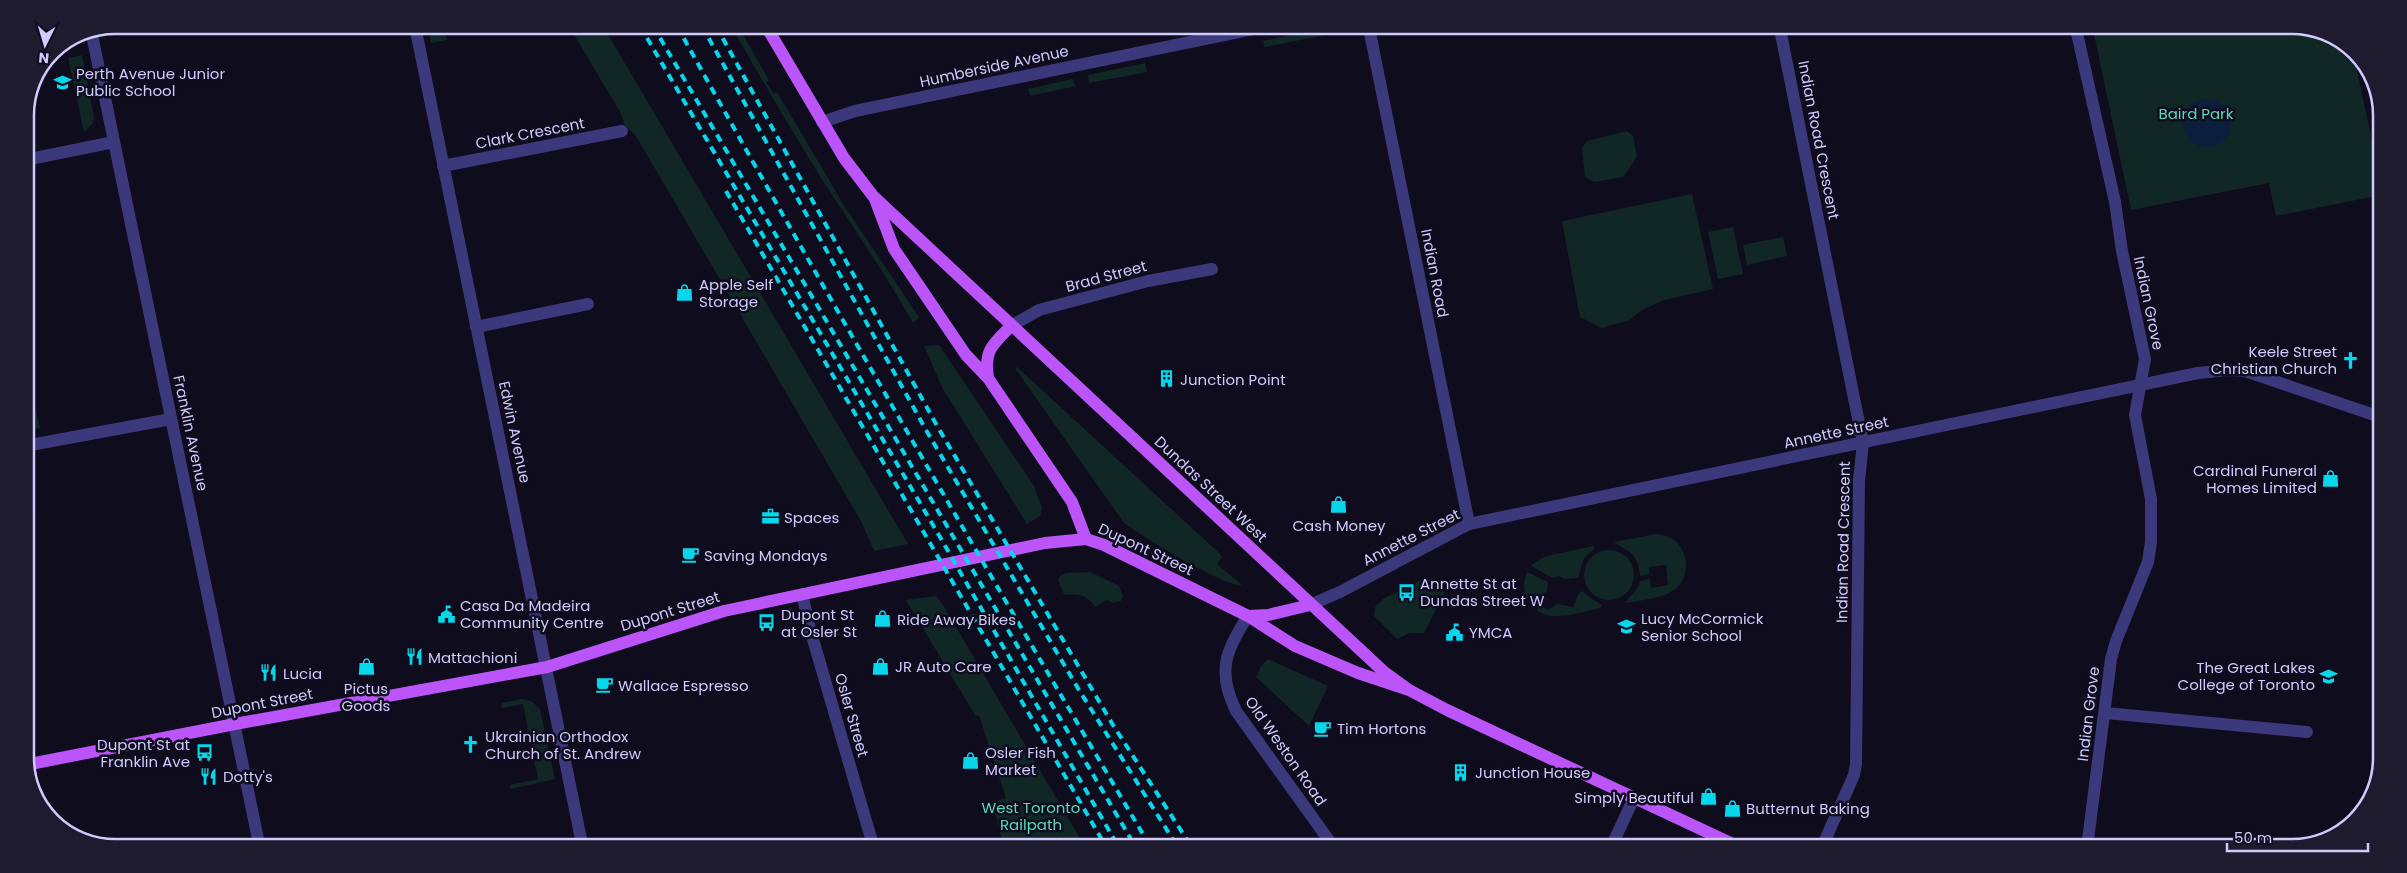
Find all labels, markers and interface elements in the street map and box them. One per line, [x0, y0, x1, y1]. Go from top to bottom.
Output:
north arrow [20, 20, 70, 70]
street label: Humberside Avenue [918, 40, 1070, 92]
text: N [38, 48, 50, 68]
street label: Indian Road Crescent [1793, 59, 1845, 221]
place label: Perth Avenue Junior Public School [76, 63, 225, 101]
school or university icon: Perth Avenue Junior Public School [52, 72, 72, 92]
park label: Baird Park [2159, 103, 2234, 124]
street label: Clark Crescent [474, 112, 586, 154]
street label: Indian Road [1416, 227, 1454, 319]
street label: Indian Grove [2129, 254, 2169, 352]
street label: Brad Street [1063, 255, 1149, 297]
place label: Apple Self Storage [699, 274, 773, 312]
shop icon: Apple Self Storage [675, 283, 695, 303]
place label: Keele Street Christian Church [2211, 341, 2337, 379]
church icon: Keele Street Christian Church [2341, 350, 2361, 370]
building icon: Junction Point [1156, 369, 1176, 389]
place label: Junction Point [1180, 369, 1286, 390]
street label: Franklin Avenue [168, 373, 214, 493]
street label: Edwin Avenue [494, 379, 536, 485]
street label: Annette Street [1782, 411, 1890, 453]
street label: Dundas Street West [1150, 431, 1272, 547]
place label: Cardinal Funeral Homes Limited [2193, 460, 2317, 498]
street label: Indian Road Crescent [1831, 461, 1855, 623]
shop icon: Cardinal Funeral Homes Limited [2321, 469, 2341, 489]
shop icon: Cash Money [1329, 494, 1349, 514]
street label: Annette Street [1359, 503, 1463, 571]
office icon: Spaces [760, 507, 780, 527]
place label: Spaces [784, 507, 839, 528]
place label: Cash Money [1292, 515, 1386, 536]
street label: Dupont Street [1095, 518, 1197, 580]
cafe icon: Saving Mondays [680, 545, 700, 565]
place label: Saving Mondays [704, 545, 828, 566]
place label: Annette St at Dundas Street W [1420, 573, 1545, 611]
bus stop icon: Annette St at Dundas Street W [1396, 582, 1416, 602]
street label: Dupont Street [618, 586, 722, 636]
place label: Casa Da Madeira Community Centre [460, 595, 604, 633]
public building icon: Casa Da Madeira Community Centre [436, 604, 456, 624]
place label: Dupont St at Osler St [781, 604, 857, 642]
place label: Lucy McCormick Senior School [1641, 608, 1764, 646]
shop icon: Ride Away Bikes [873, 609, 893, 629]
place label: Ride Away Bikes [897, 609, 1016, 630]
bus stop icon: Dupont St at Osler St [757, 613, 777, 633]
school or university icon: Lucy McCormick Senior School [1617, 617, 1637, 637]
public building icon: YMCA [1445, 622, 1465, 642]
place label: YMCA [1469, 622, 1512, 643]
restaurant icon: Mattachioni [404, 647, 424, 667]
place label: Mattachioni [428, 647, 517, 668]
shop icon: JR Auto Care [871, 656, 891, 676]
place label: JR Auto Care [895, 656, 991, 677]
shop icon: Pictus Goods [356, 657, 376, 677]
place label: The Great Lakes College of Toronto [2178, 657, 2315, 695]
restaurant icon: Lucia [259, 663, 279, 683]
place label: Lucia [283, 663, 322, 684]
street label: Indian Grove [2072, 665, 2104, 763]
school or university icon: The Great Lakes College of Toronto [2319, 666, 2339, 686]
street label: Osler Street [830, 671, 874, 759]
cafe icon: Wallace Espresso [594, 675, 614, 695]
place label: Wallace Espresso [618, 675, 749, 696]
place label: Pictus Goods [342, 678, 391, 716]
street label: Dupont Street [209, 683, 315, 723]
street label: Old Weston Road [1240, 692, 1332, 810]
cafe icon: Tim Hortons [1313, 718, 1333, 738]
place label: Tim Hortons [1337, 718, 1426, 739]
place label: Ukrainian Orthodox Church of St. Andrew [485, 726, 642, 764]
place label: Dupont St at Franklin Ave [97, 734, 190, 772]
church icon: Ukrainian Orthodox Church of St. Andrew [461, 735, 481, 755]
place label: Osler Fish Market [985, 742, 1056, 780]
bus stop icon: Dupont St at Franklin Ave [194, 743, 214, 763]
shop icon: Osler Fish Market [961, 751, 981, 771]
building icon: Junction House [1451, 762, 1471, 782]
place label: Junction House [1475, 762, 1590, 783]
restaurant icon: Dotty's [199, 766, 219, 786]
place label: Dotty's [223, 766, 273, 787]
place label: Simply Beautiful [1574, 787, 1694, 808]
shop icon: Simply Beautiful [1698, 787, 1718, 807]
park label: West Toronto Railpath [982, 797, 1080, 835]
shop icon: Butternut Baking [1722, 798, 1742, 818]
place label: Butternut Baking [1746, 798, 1870, 819]
scale bar [2227, 820, 2368, 852]
text: 50 m [2234, 827, 2272, 848]

